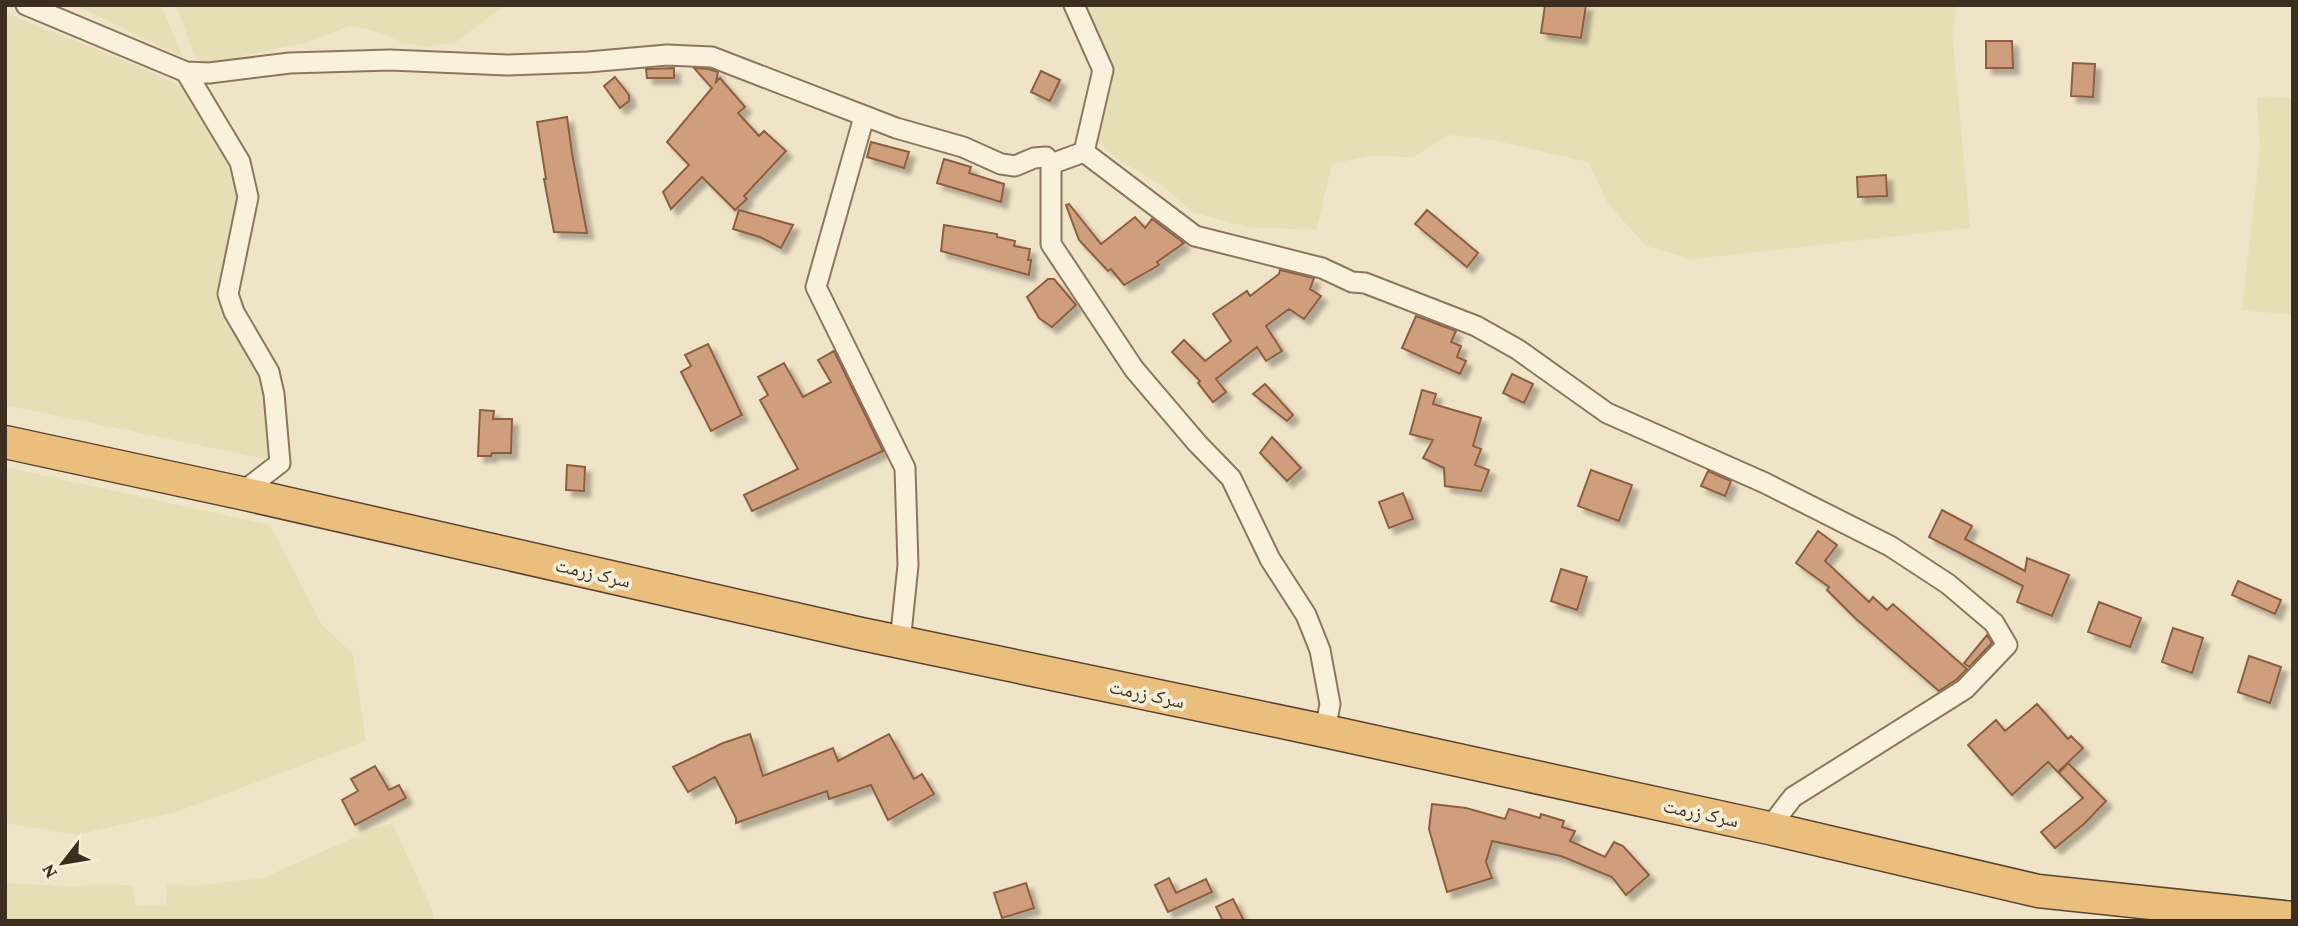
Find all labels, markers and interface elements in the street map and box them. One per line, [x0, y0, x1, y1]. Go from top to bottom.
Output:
street label: سرک زرمت [553, 554, 633, 593]
street label: سرک زرمت [1107, 676, 1187, 713]
street label: سرک زرمت [1661, 795, 1741, 832]
north arrow [28, 828, 98, 898]
text: N [36, 860, 61, 882]

